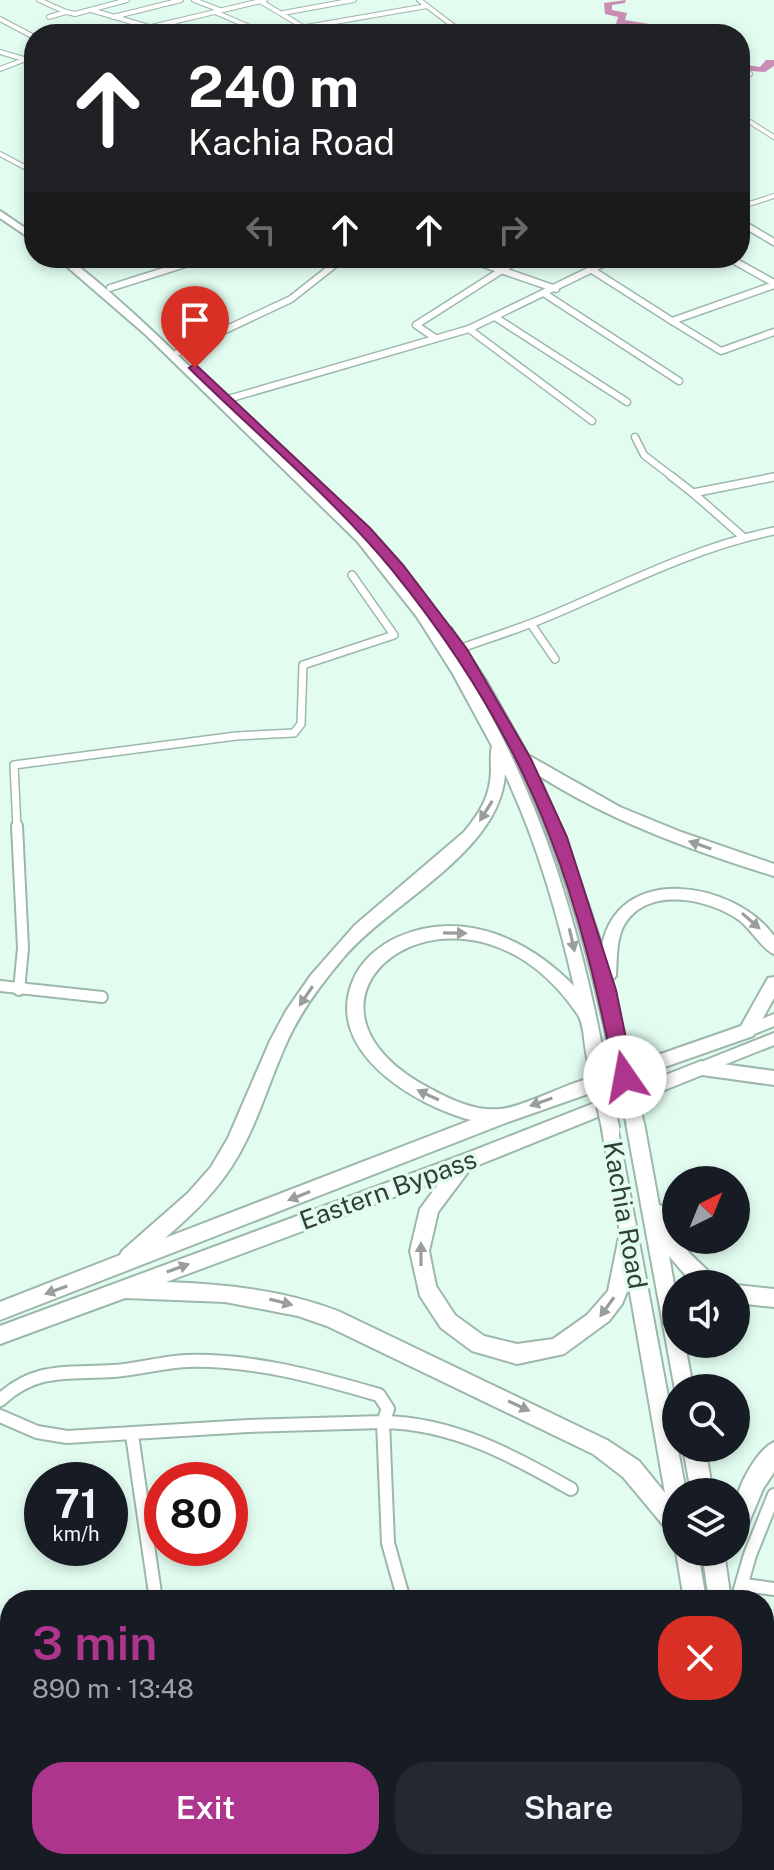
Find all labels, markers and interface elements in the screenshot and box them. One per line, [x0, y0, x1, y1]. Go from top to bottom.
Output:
text: 240 m [188, 54, 359, 120]
icon: ahead [56, 56, 160, 160]
text: Kachia Road [188, 121, 395, 163]
icon: left [239, 208, 283, 252]
icon: ahead [323, 208, 367, 252]
icon: ahead [407, 208, 451, 252]
icon: right [491, 208, 535, 252]
pin [161, 286, 229, 368]
icon: arrive [173, 298, 217, 342]
one-way arrow [479, 800, 493, 822]
one-way arrow [688, 838, 712, 850]
one-way arrow [742, 911, 761, 929]
one-way arrow [443, 927, 468, 940]
one-way arrow [566, 927, 578, 952]
one-way arrow [299, 986, 314, 1007]
position arrow [583, 1035, 667, 1119]
one-way arrow [416, 1088, 440, 1102]
one-way arrow [529, 1097, 553, 1109]
street label: Kachia Road [597, 1139, 654, 1291]
street label: Eastern Bypass [295, 1143, 481, 1236]
north arrow [662, 1166, 750, 1254]
map controls [662, 1166, 750, 1566]
one-way arrow [287, 1190, 311, 1203]
one-way arrow [415, 1241, 427, 1266]
one-way arrow [166, 1261, 190, 1274]
button: sound [662, 1270, 750, 1358]
one-way arrow [44, 1284, 68, 1297]
one-way arrow [268, 1297, 293, 1309]
one-way arrow [599, 1297, 615, 1318]
button: search [662, 1374, 750, 1462]
one-way arrow [507, 1399, 531, 1413]
speed limit sign: 80 [144, 1462, 248, 1566]
button: layers [662, 1478, 750, 1566]
text: 71 [55, 1480, 97, 1527]
text: km/h [52, 1522, 100, 1546]
text: 3 min [32, 1614, 157, 1671]
button: close [658, 1616, 742, 1700]
text: 890 m · 13:48 [32, 1673, 194, 1704]
button: Exit [32, 1762, 379, 1854]
button: Share [395, 1762, 742, 1854]

